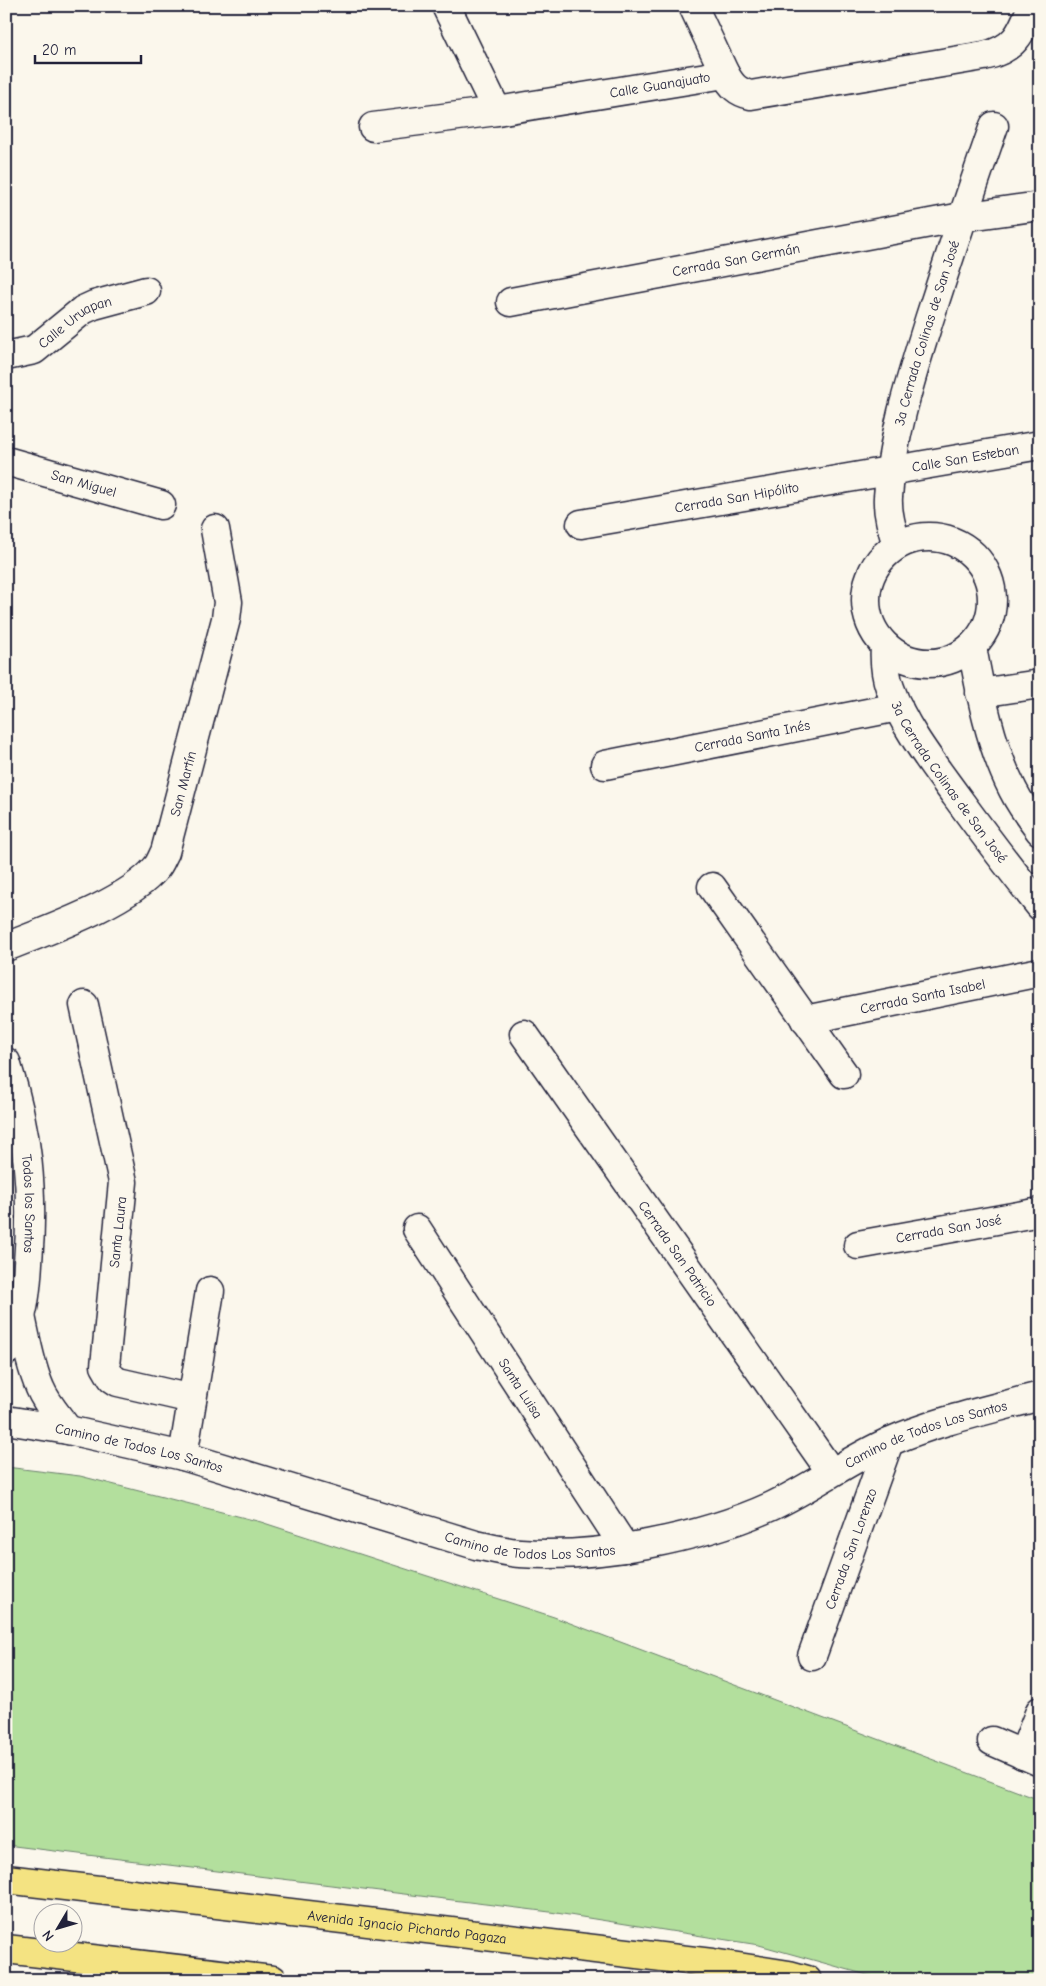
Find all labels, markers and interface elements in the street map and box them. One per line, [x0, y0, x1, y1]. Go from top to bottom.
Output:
scale bar [35, 32, 141, 64]
text: 20 m [42, 41, 76, 59]
street label: Calle Guanajuato [608, 68, 711, 101]
street label: 3a Cerrada Colinas de San José [891, 238, 963, 427]
street label: Cerrada San Germán [671, 239, 801, 280]
street label: Calle Uruapan [34, 292, 114, 352]
street label: Calle San Esteban [910, 440, 1020, 475]
street label: San Miguel [49, 466, 118, 500]
street label: Cerrada San Hipólito [673, 478, 800, 516]
street label: 3a Cerrada Colinas de San José [888, 698, 1011, 866]
street label: Cerrada Santa Inés [693, 716, 812, 756]
street label: San Martín [166, 749, 200, 818]
street label: Cerrada Santa Isabel [858, 975, 987, 1017]
street label: Todos los Santos [18, 1153, 39, 1254]
street label: Santa Laura [106, 1195, 130, 1269]
street label: Cerrada San Patricio [635, 1197, 721, 1310]
street label: Cerrada San José [894, 1211, 1003, 1246]
street label: Santa Luisa [495, 1355, 547, 1421]
street label: Camino de Todos Los Santos [841, 1397, 1009, 1472]
street label: Camino de Todos Los Santos [54, 1420, 225, 1476]
street label: Cerrada San Lorenzo [821, 1486, 880, 1612]
street label: Camino de Todos Los Santos [443, 1528, 616, 1563]
north arrow [32, 1904, 82, 1954]
street label: Avenida Ignacio Pichardo Pagaza [307, 1906, 508, 1947]
text: N [39, 1927, 58, 1945]

